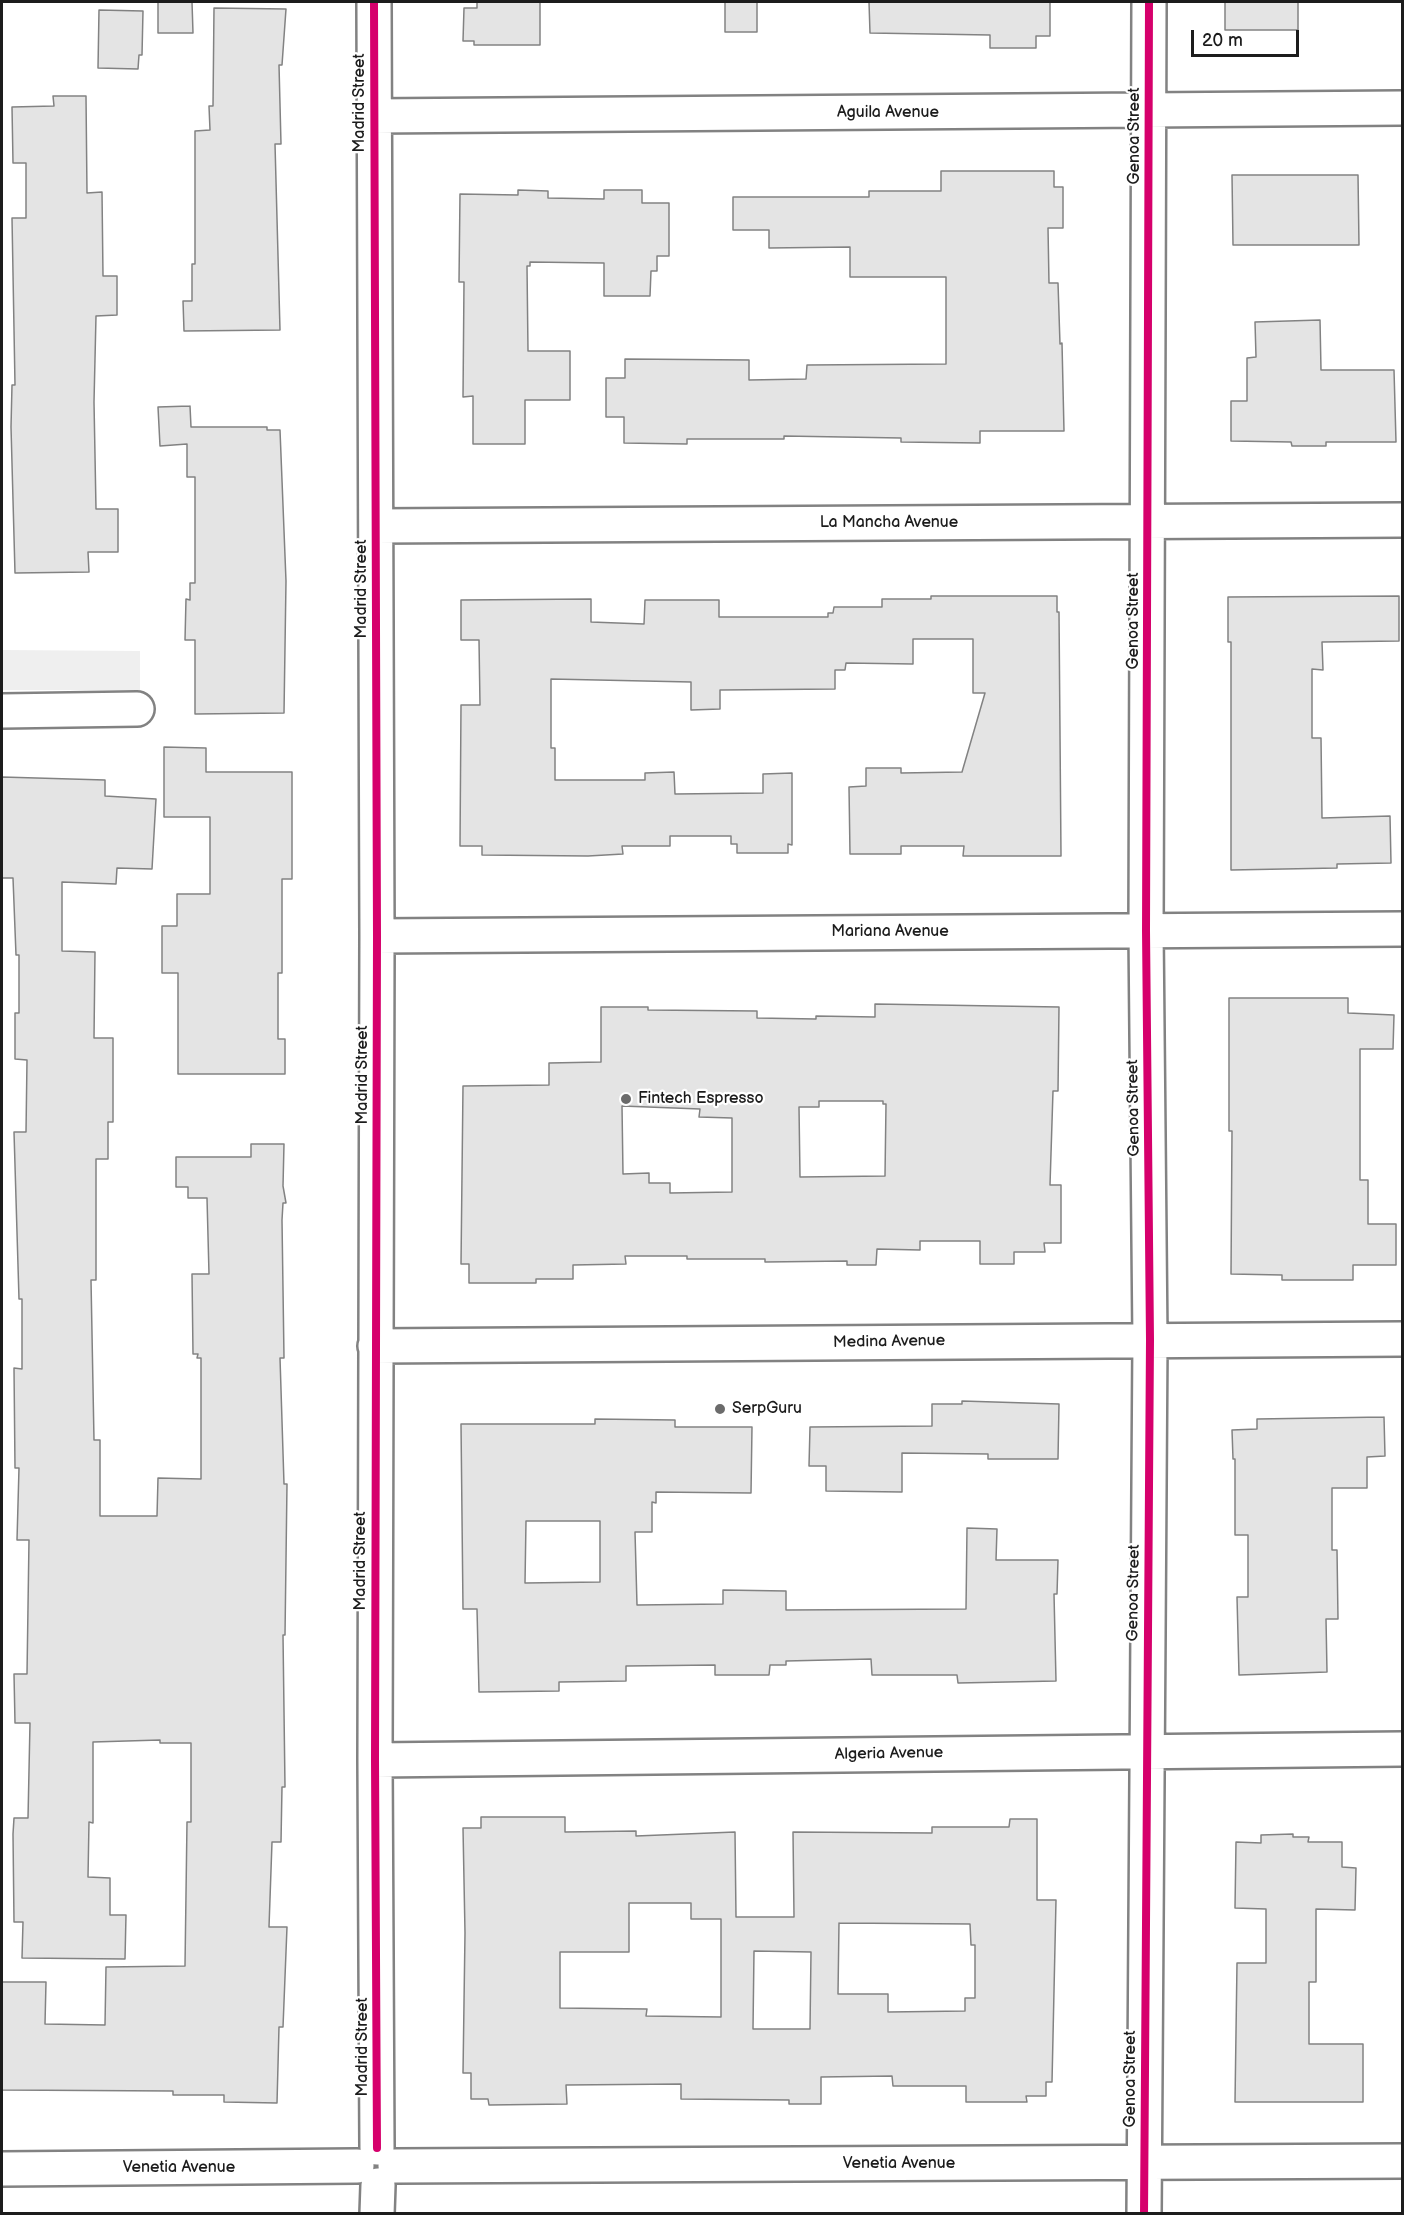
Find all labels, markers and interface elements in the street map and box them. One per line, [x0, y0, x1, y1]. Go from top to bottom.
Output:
scale bar [1194, 18, 1302, 56]
text: 20 m [1202, 30, 1243, 51]
street label: Madrid Street [350, 54, 370, 152]
street label: Genoa Street [1125, 88, 1145, 184]
street label: Aguila Avenue [837, 103, 939, 123]
street label: La Mancha Avenue [820, 513, 958, 533]
street label: Madrid Street [352, 540, 372, 638]
street label: Genoa Street [1124, 573, 1144, 669]
street label: Mariana Avenue [831, 922, 949, 942]
street label: Madrid Street [353, 1026, 373, 1124]
street label: Genoa Street [1124, 1059, 1144, 1157]
place label: Fintech Espresso [638, 1089, 764, 1109]
marker: Fintech Espresso [619, 1092, 633, 1106]
street label: Medina Avenue [833, 1331, 945, 1353]
place label: SerpGuru [732, 1399, 802, 1419]
marker: SerpGuru [713, 1402, 727, 1416]
street label: Madrid Street [351, 1512, 371, 1610]
street label: Genoa Street [1124, 1544, 1144, 1642]
street label: Algeria Avenue [835, 1743, 943, 1765]
street label: Madrid Street [353, 1998, 373, 2096]
street label: Genoa Street [1121, 2031, 1141, 2127]
street label: Venetia Avenue [843, 2154, 955, 2174]
street label: Venetia Avenue [123, 2158, 235, 2178]

